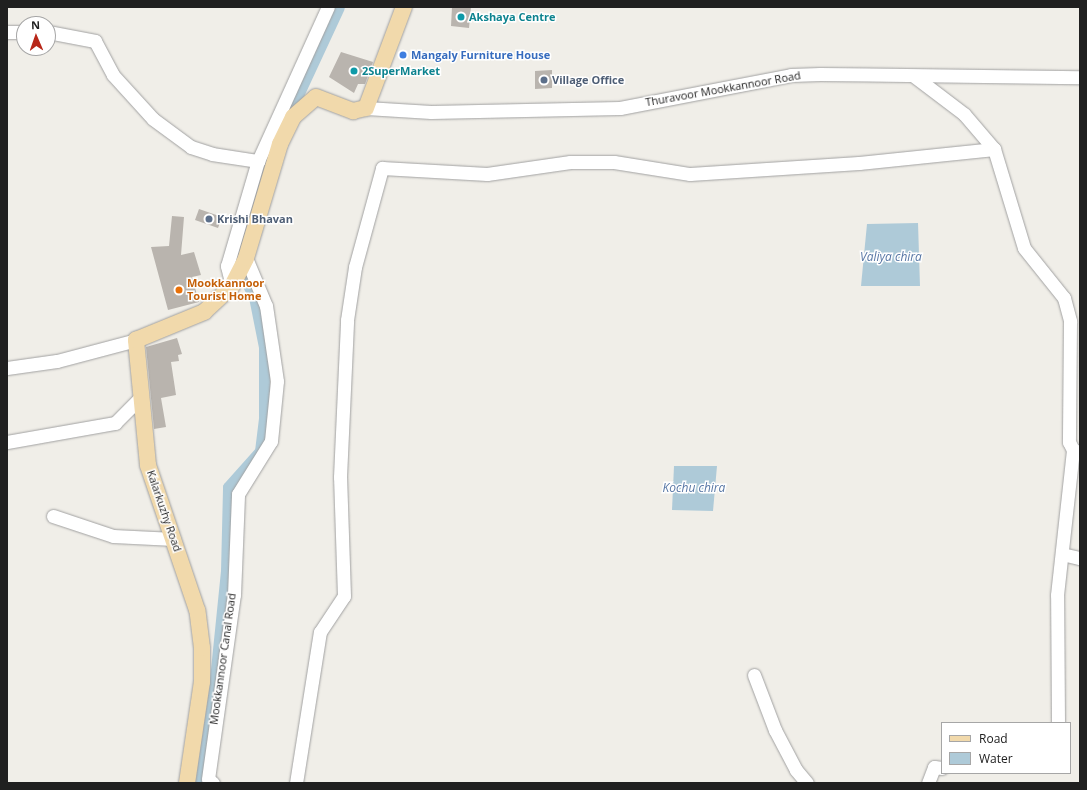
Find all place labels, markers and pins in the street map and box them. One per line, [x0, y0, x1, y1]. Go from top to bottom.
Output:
place label: Akshaya Centre [469, 10, 556, 24]
marker: Akshaya Centre [456, 12, 466, 22]
place label: Mangaly Furniture House [411, 48, 550, 62]
marker: Mangaly Furniture House [398, 50, 408, 60]
place label: 2SuperMarket [362, 64, 440, 78]
marker: 2SuperMarket [349, 66, 359, 76]
place label: Village Office [552, 73, 624, 87]
marker: Village Office [539, 75, 549, 85]
place label: Krishi Bhavan [217, 212, 293, 226]
marker: Krishi Bhavan [204, 214, 214, 224]
place label: Mookkannoor Tourist Home [187, 277, 264, 303]
marker: Mookkannoor Tourist Home [174, 285, 184, 295]

